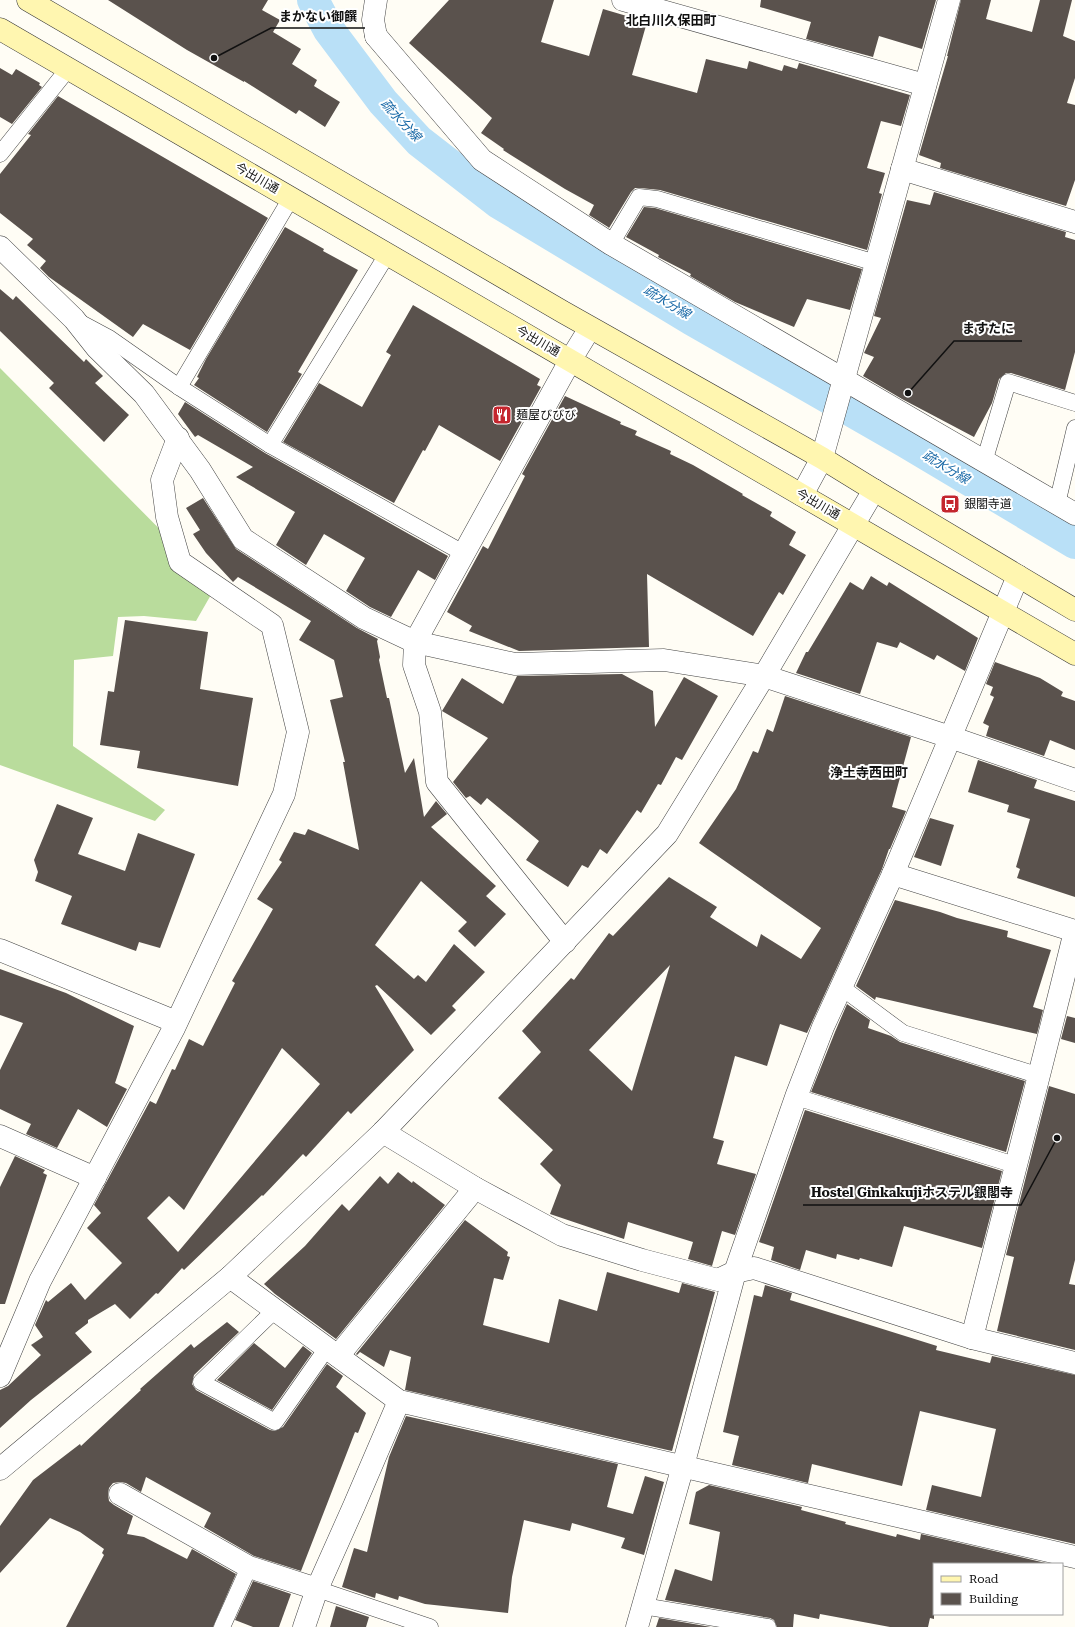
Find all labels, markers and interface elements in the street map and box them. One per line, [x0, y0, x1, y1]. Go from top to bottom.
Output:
callout: まかない御饌 [271, 3, 365, 28]
text: まかない御饌 [279, 9, 357, 24]
district label: 北白川久保田町 [625, 13, 717, 28]
water label: 疏水分線 [378, 96, 426, 146]
street label: 今出川通 [233, 160, 281, 196]
water label: 疏水分線 [641, 282, 695, 323]
callout: ますたに [954, 316, 1022, 341]
text: ますたに [962, 321, 1014, 336]
street label: 今出川通 [514, 323, 562, 359]
restaurant icon: 麺屋びびび [491, 404, 513, 426]
place label: 麺屋びびび [516, 408, 576, 422]
water label: 疏水分線 [920, 447, 974, 488]
street label: 今出川通 [794, 486, 842, 522]
bus stop icon: 銀閣寺道 [939, 493, 961, 515]
place label: 銀閣寺道 [964, 497, 1012, 511]
district label: 浄土寺西田町 [830, 765, 908, 780]
callout: Hostel Ginkakujiホステル銀閣寺 [803, 1180, 1021, 1205]
text: Hostel Ginkakujiホステル銀閣寺 [811, 1185, 1013, 1200]
legend [933, 1563, 1063, 1615]
text: Road [969, 1572, 999, 1586]
text: Building [969, 1592, 1018, 1606]

